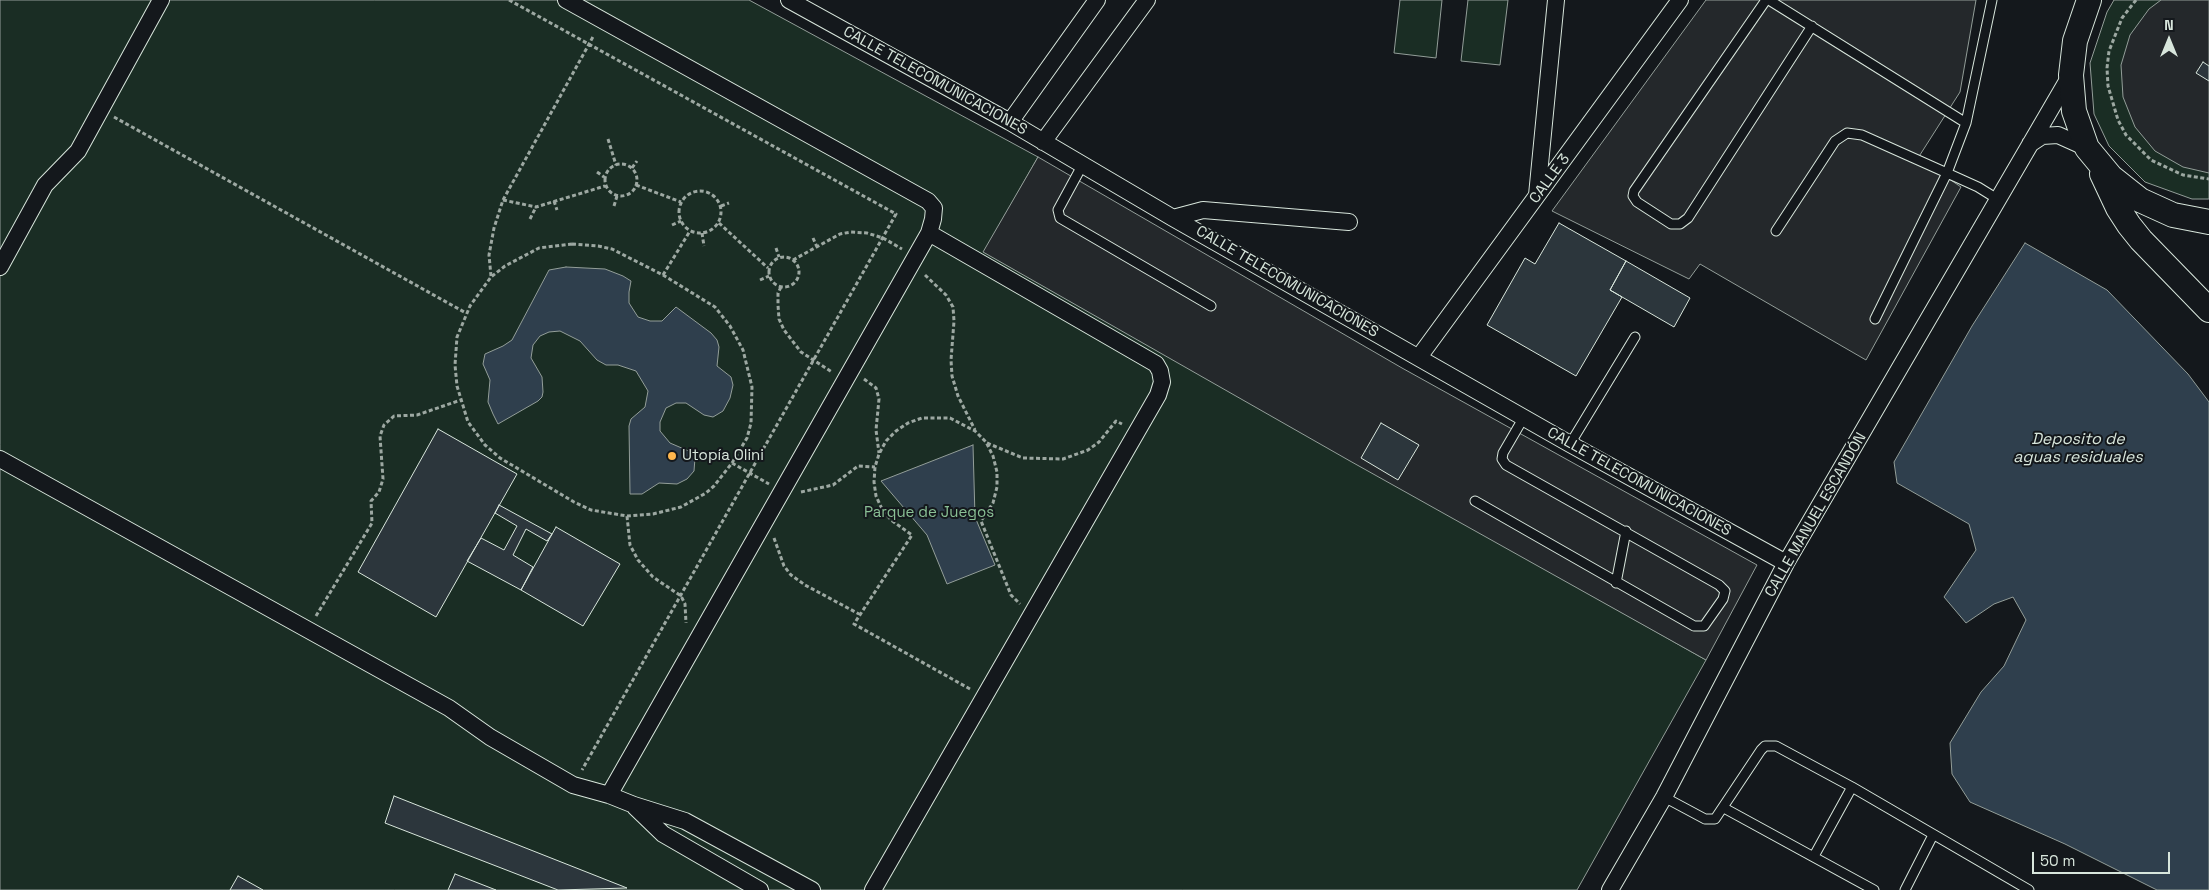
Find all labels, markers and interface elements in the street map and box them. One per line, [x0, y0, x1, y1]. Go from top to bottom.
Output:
north arrow [2144, 15, 2194, 65]
text: N [2164, 16, 2174, 34]
street label: CALLE TELECOMUNICACIONES [840, 23, 1030, 139]
street label: CALLE 3 [1526, 151, 1574, 207]
street label: CALLE TELECOMUNICACIONES [1193, 222, 1381, 342]
street label: CALLE TELECOMUNICACIONES [1544, 424, 1734, 540]
street label: CALLE MANUEL ESCANDÓN [1761, 430, 1871, 600]
water label: Deposito de aguas residuales [2013, 430, 2143, 468]
place label: Utopía Olini [682, 447, 764, 465]
marker: Utopía Olini [666, 450, 678, 462]
park label: Parque de Juegos [864, 504, 994, 522]
scale bar [2034, 842, 2172, 874]
text: 50 m [2040, 851, 2075, 870]

